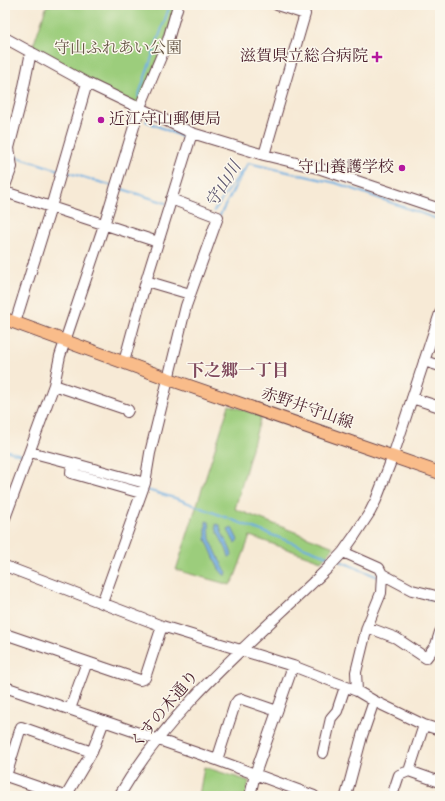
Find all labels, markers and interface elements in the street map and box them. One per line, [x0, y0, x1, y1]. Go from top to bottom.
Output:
park label: 守山ふれあい公園 [54, 38, 182, 60]
place label: 滋賀県立総合病院 [240, 46, 368, 68]
marker: 滋賀県立総合病院 [371, 51, 383, 63]
place label: 近江守山郵便局 [109, 109, 221, 131]
marker: 近江守山郵便局 [96, 115, 106, 125]
water label: 守山川 [201, 156, 248, 213]
place label: 守山養護学校 [298, 157, 394, 179]
marker: 守山養護学校 [397, 163, 407, 173]
district label: 下之郷一丁目 [187, 360, 289, 383]
street label: 赤野井守山線 [258, 383, 356, 435]
street label: くすの木通り [126, 666, 204, 754]

